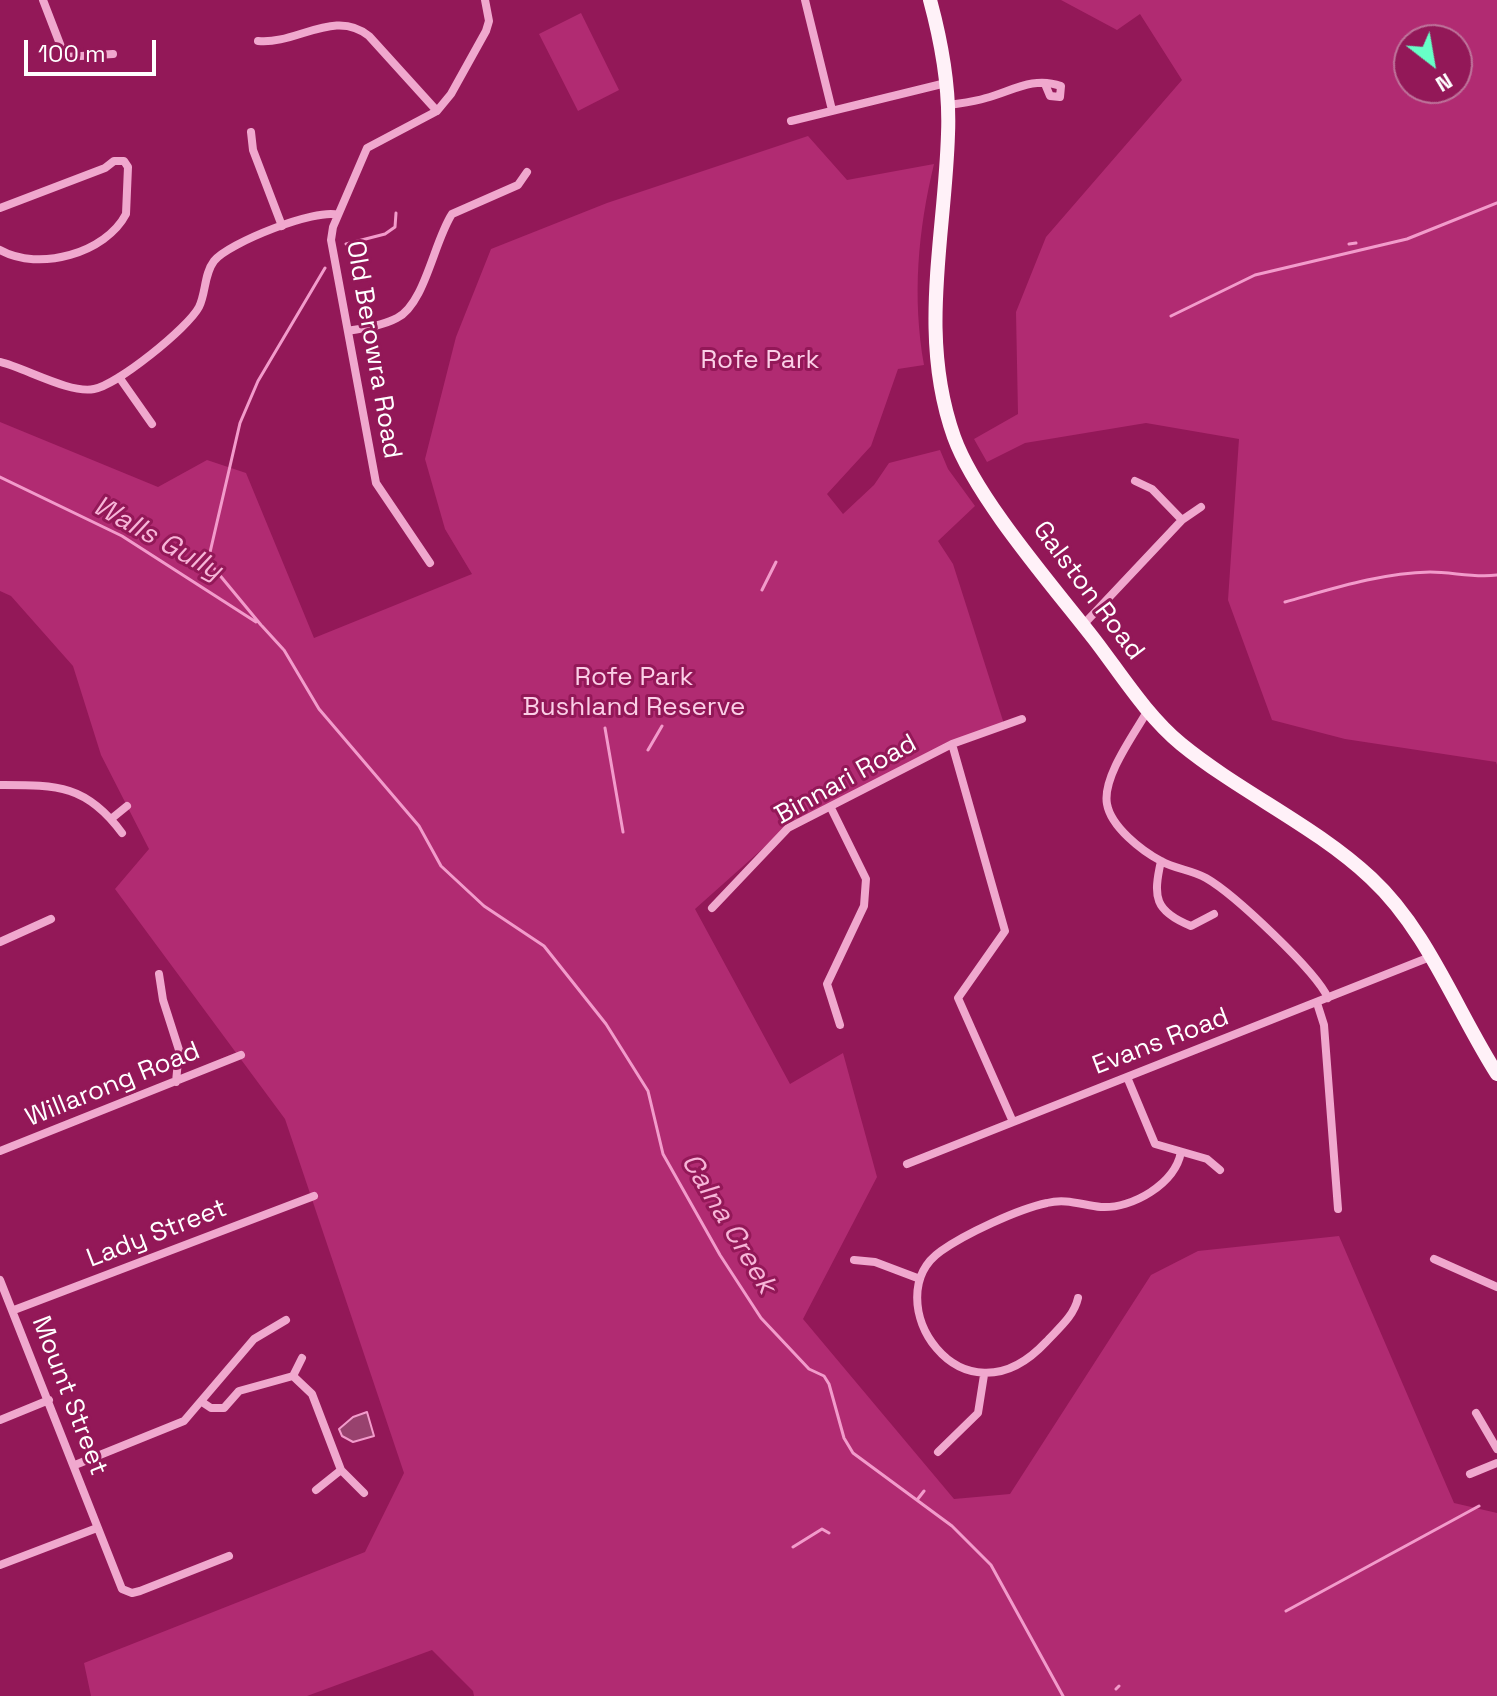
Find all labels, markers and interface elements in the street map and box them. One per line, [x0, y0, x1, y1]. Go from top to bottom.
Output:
scale bar [28, 24, 160, 74]
north arrow [1393, 24, 1473, 104]
text: 100 m [38, 38, 106, 69]
text: N [1431, 67, 1458, 99]
street label: Old Berowra Road [338, 239, 408, 461]
park label: Rofe Park [701, 345, 819, 377]
water label: Walls Gully [87, 490, 227, 588]
street label: Galston Road [1026, 515, 1150, 667]
park label: Rofe Park Bushland Reserve [523, 662, 745, 724]
street label: Binnari Road [770, 728, 922, 832]
street label: Evans Road [1089, 1002, 1233, 1082]
street label: Willarong Road [21, 1036, 205, 1134]
water label: Calna Creek [673, 1148, 783, 1300]
street label: Lady Street [83, 1193, 231, 1275]
street label: Mount Street [24, 1312, 114, 1480]

